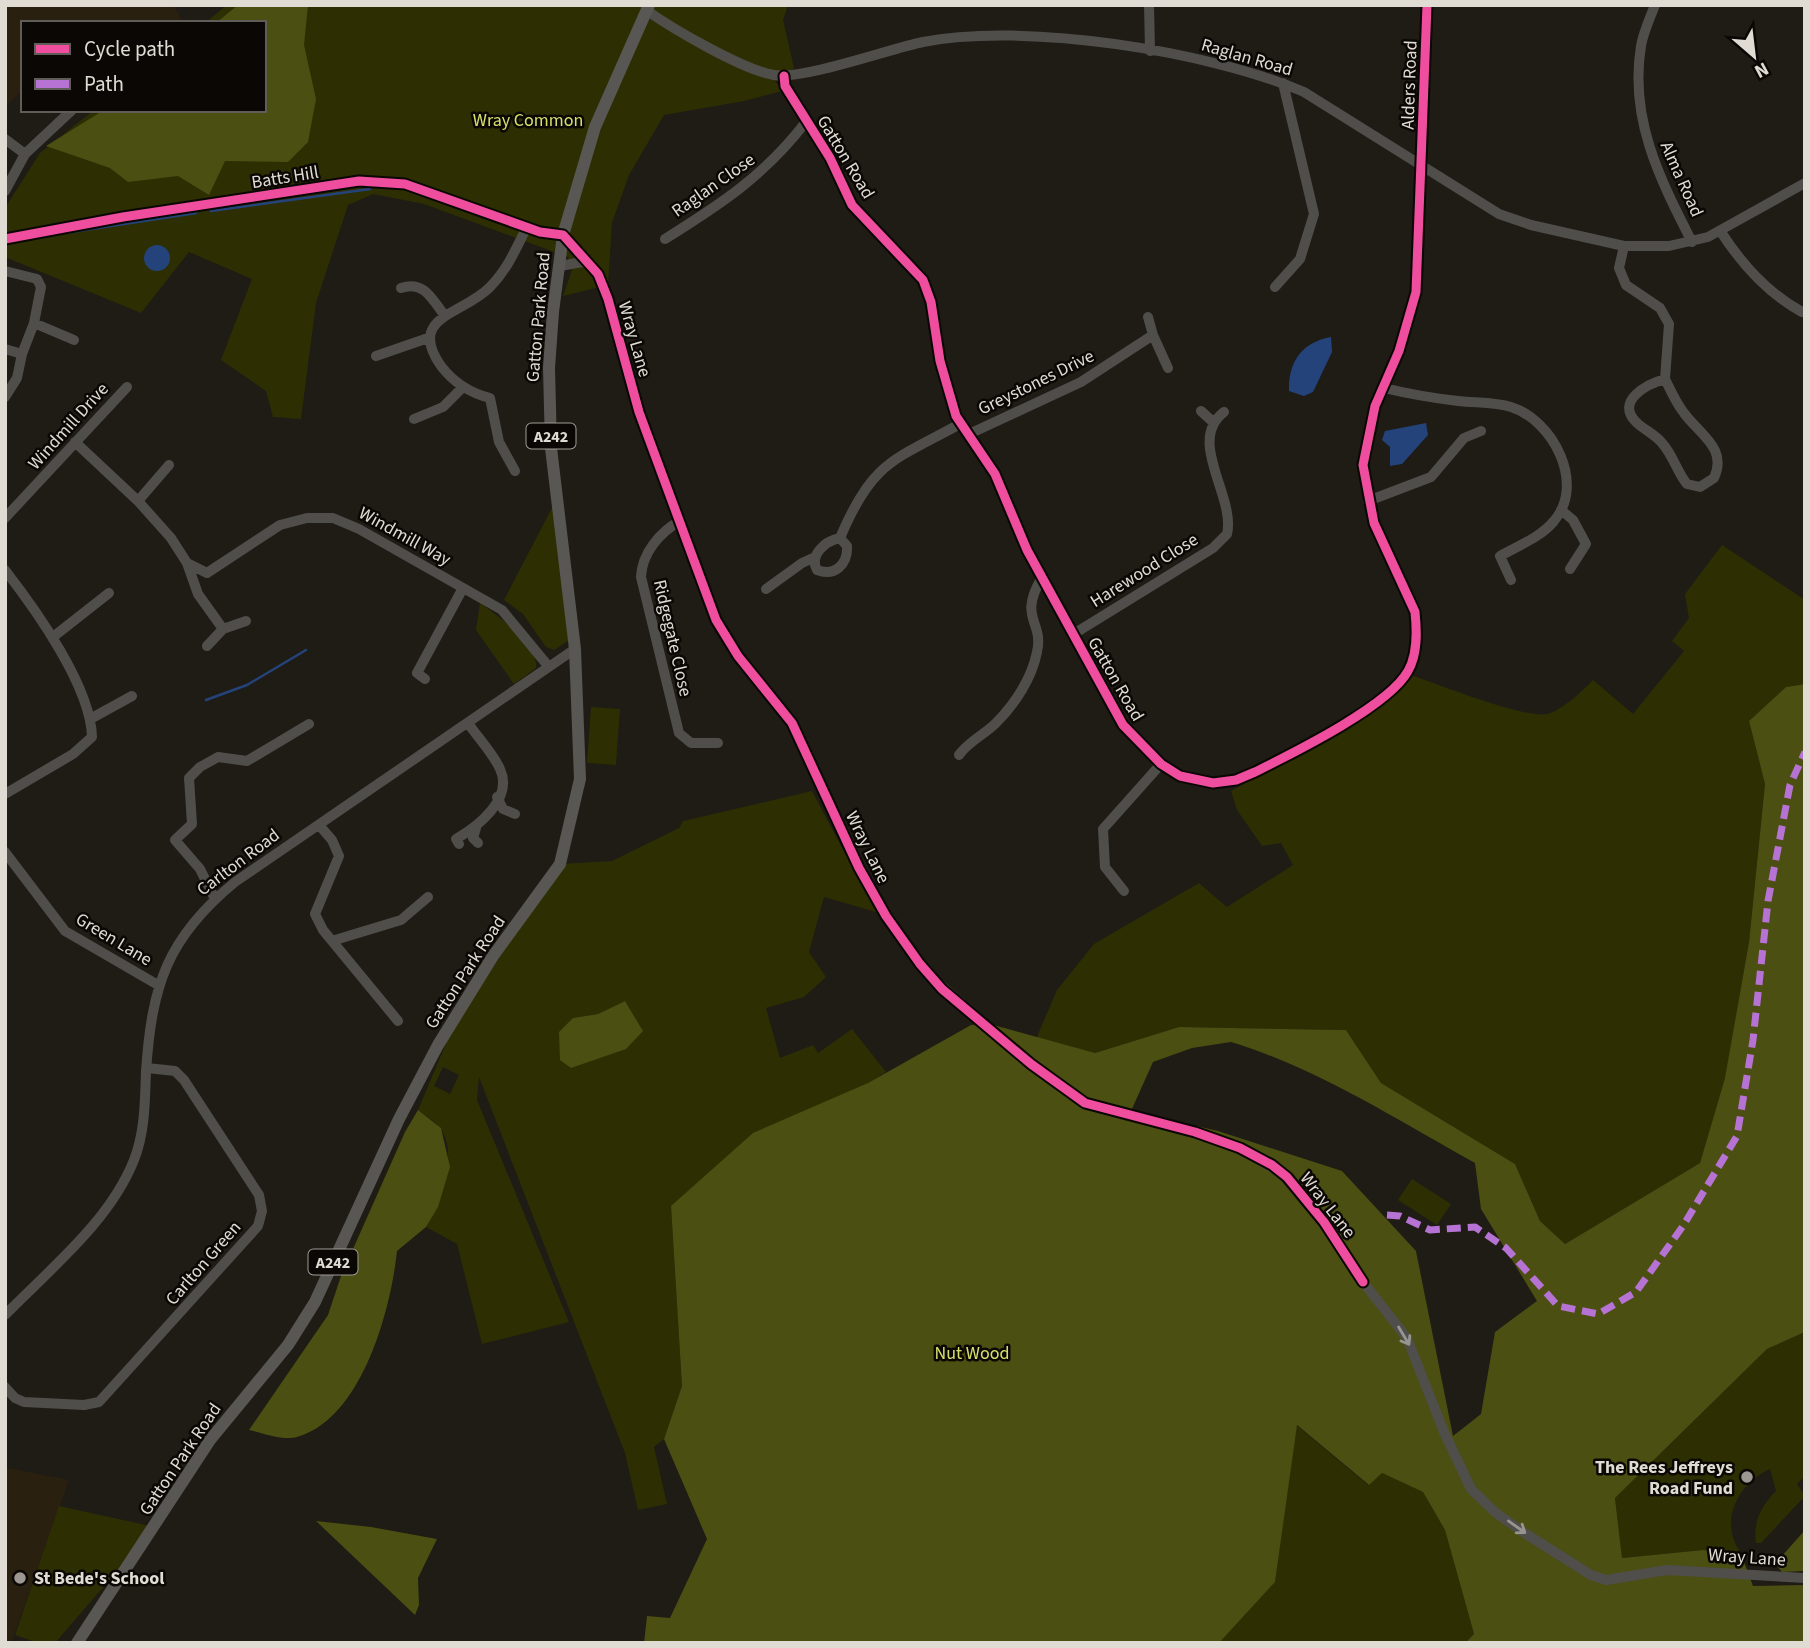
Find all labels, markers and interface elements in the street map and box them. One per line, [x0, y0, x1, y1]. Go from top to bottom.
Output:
legend [21, 21, 266, 112]
north arrow [1719, 21, 1789, 91]
street label: Raglan Road [1198, 33, 1296, 82]
text: Cycle path [84, 34, 175, 64]
street label: Alders Road [1395, 40, 1424, 130]
text: N [1749, 55, 1773, 85]
text: Path [84, 69, 124, 99]
park label: Wray Common [473, 108, 583, 133]
street label: Gatton Road [811, 111, 880, 204]
street label: Alma Road [1654, 137, 1709, 221]
street label: Raglan Close [667, 147, 760, 223]
street label: Batts Hill [250, 160, 320, 195]
street label: Gatton Park Road [520, 251, 557, 383]
street label: Wray Lane [612, 298, 657, 380]
street label: Greystones Drive [974, 344, 1099, 421]
street label: Windmill Drive [22, 377, 114, 475]
road number: A242 [526, 424, 576, 448]
street label: Windmill Way [354, 501, 456, 572]
street label: Harewood Close [1086, 527, 1203, 614]
street label: Ridgegate Close [647, 577, 698, 699]
street label: Gatton Road [1081, 633, 1150, 726]
street label: Wray Lane [839, 807, 896, 888]
street label: Carlton Road [192, 823, 285, 902]
street label: Green Lane [71, 907, 157, 972]
street label: Gatton Park Road [419, 911, 511, 1034]
street label: Wray Lane [1294, 1167, 1361, 1244]
street label: Carlton Green [160, 1216, 247, 1311]
road number: A242 [308, 1250, 358, 1274]
one-way arrow [1397, 1325, 1411, 1345]
park label: Nut Wood [935, 1341, 1009, 1366]
street label: Gatton Park Road [134, 1398, 227, 1520]
place label: The Rees Jeffreys Road Fund [1595, 1455, 1733, 1501]
marker: The Rees Jeffreys Road Fund [1739, 1469, 1755, 1485]
one-way arrow [1507, 1520, 1526, 1534]
street label: Wray Lane [1707, 1542, 1787, 1573]
place label: St Bede's School [34, 1566, 164, 1591]
marker: St Bede's School [12, 1570, 28, 1586]

